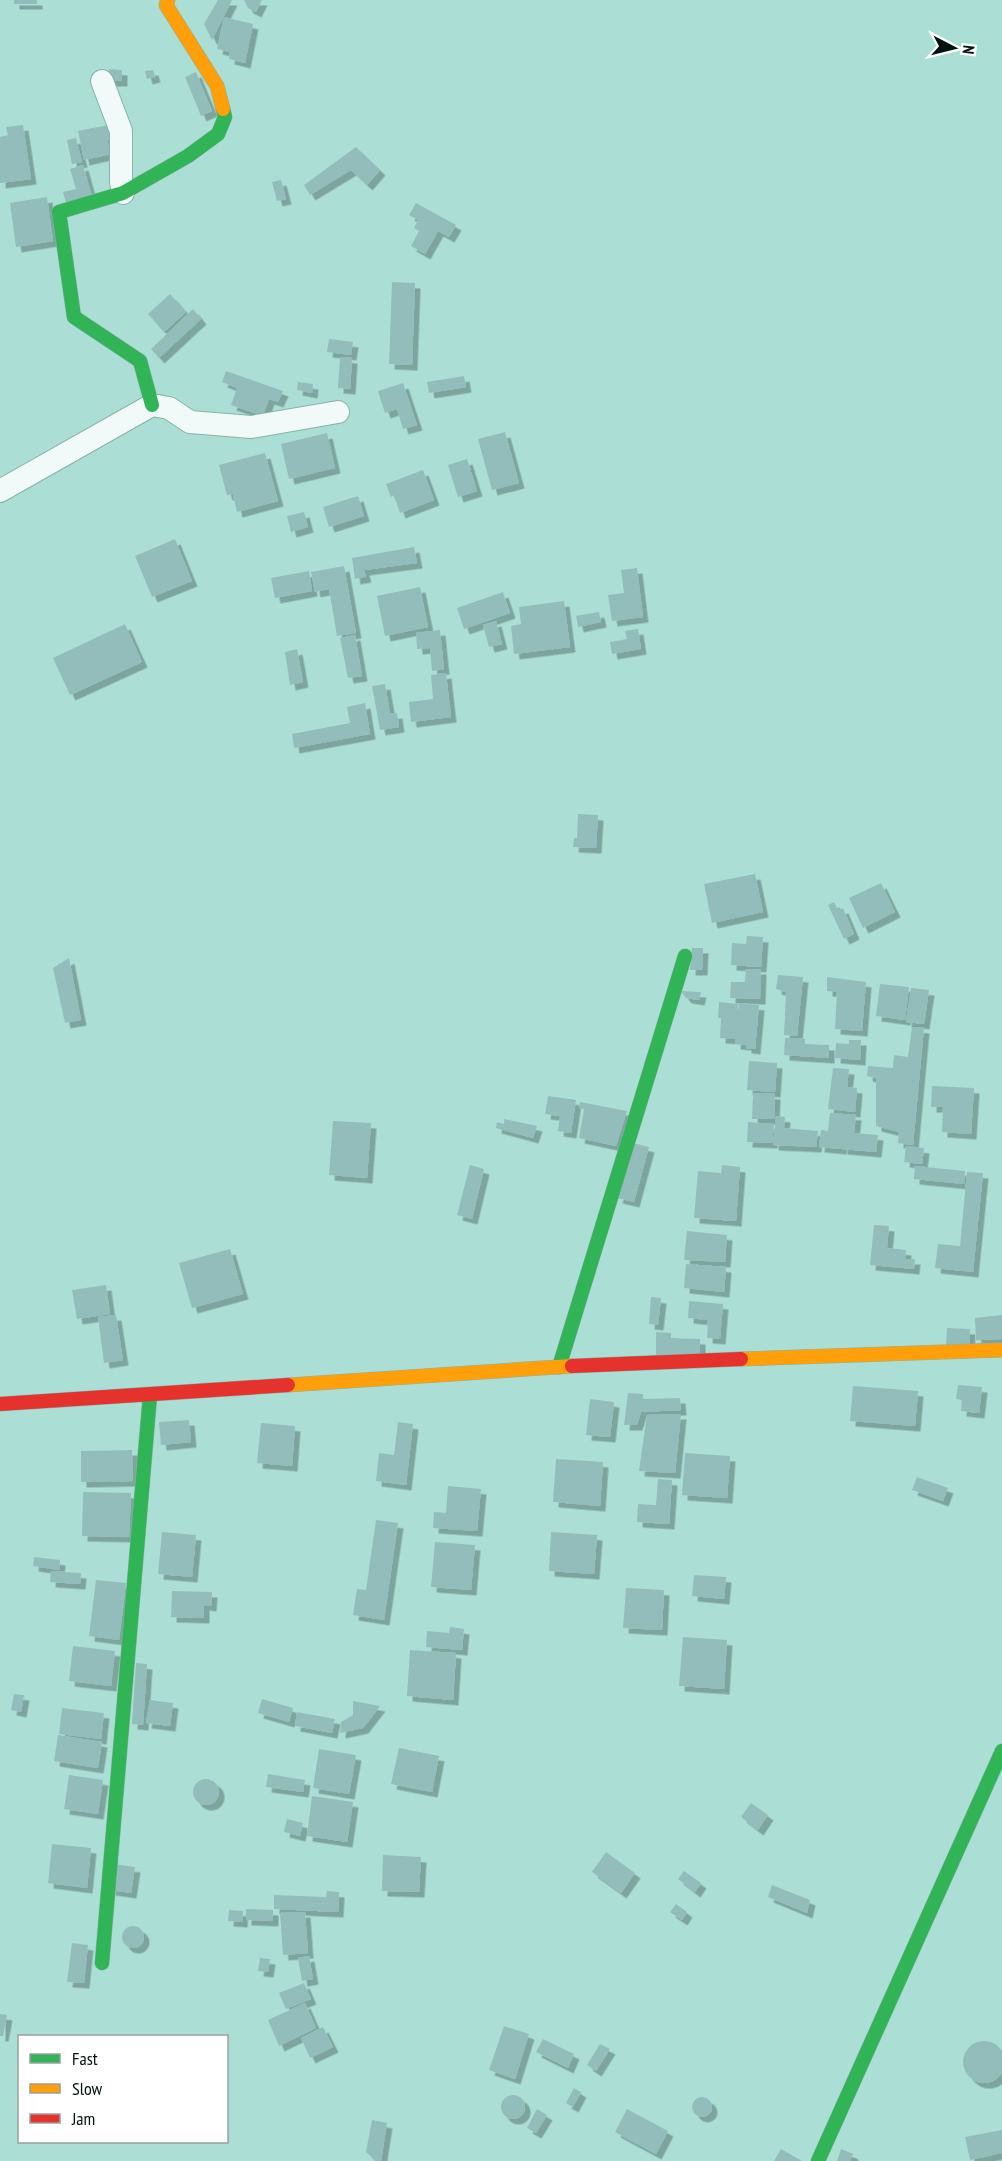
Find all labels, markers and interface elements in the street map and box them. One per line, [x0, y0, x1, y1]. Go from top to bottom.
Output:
north arrow [924, 18, 984, 78]
text: N [958, 44, 979, 55]
legend [18, 2035, 228, 2143]
text: Fast [72, 2047, 98, 2070]
text: Slow [72, 2077, 103, 2100]
text: Jam [71, 2107, 95, 2130]

